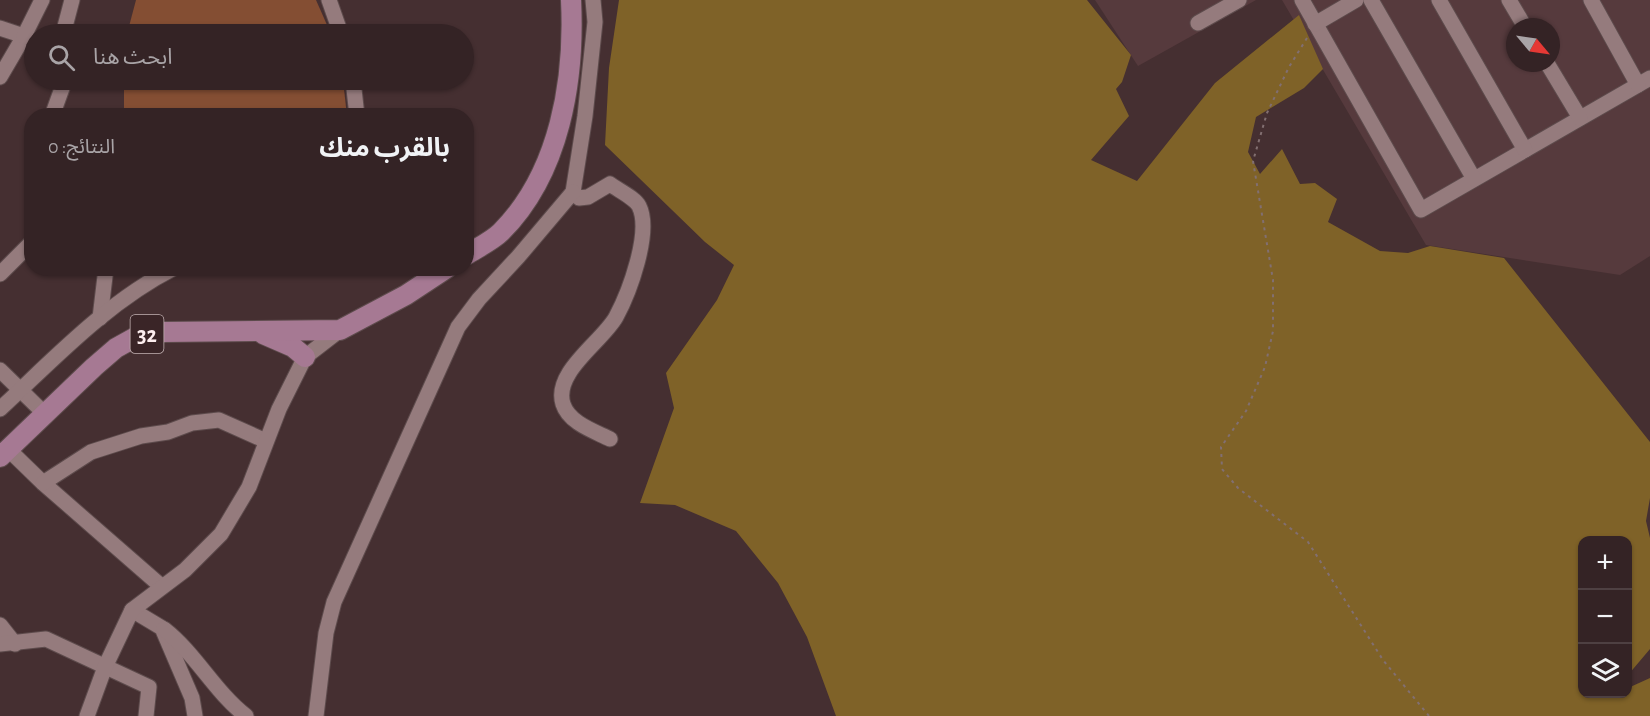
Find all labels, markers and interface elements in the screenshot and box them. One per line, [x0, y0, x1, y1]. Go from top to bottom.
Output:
north arrow [1506, 18, 1560, 72]
search box [24, 24, 474, 90]
icon: search [45, 41, 78, 74]
text: ابحث هنا [93, 46, 172, 68]
text: بالقرب منك [319, 135, 450, 161]
text: النتائج: 0 [48, 137, 115, 157]
road number: 32 [130, 315, 164, 353]
map controls [1578, 536, 1632, 698]
button: + [1578, 536, 1632, 590]
button: − [1578, 590, 1632, 644]
button: layers [1578, 644, 1632, 698]

